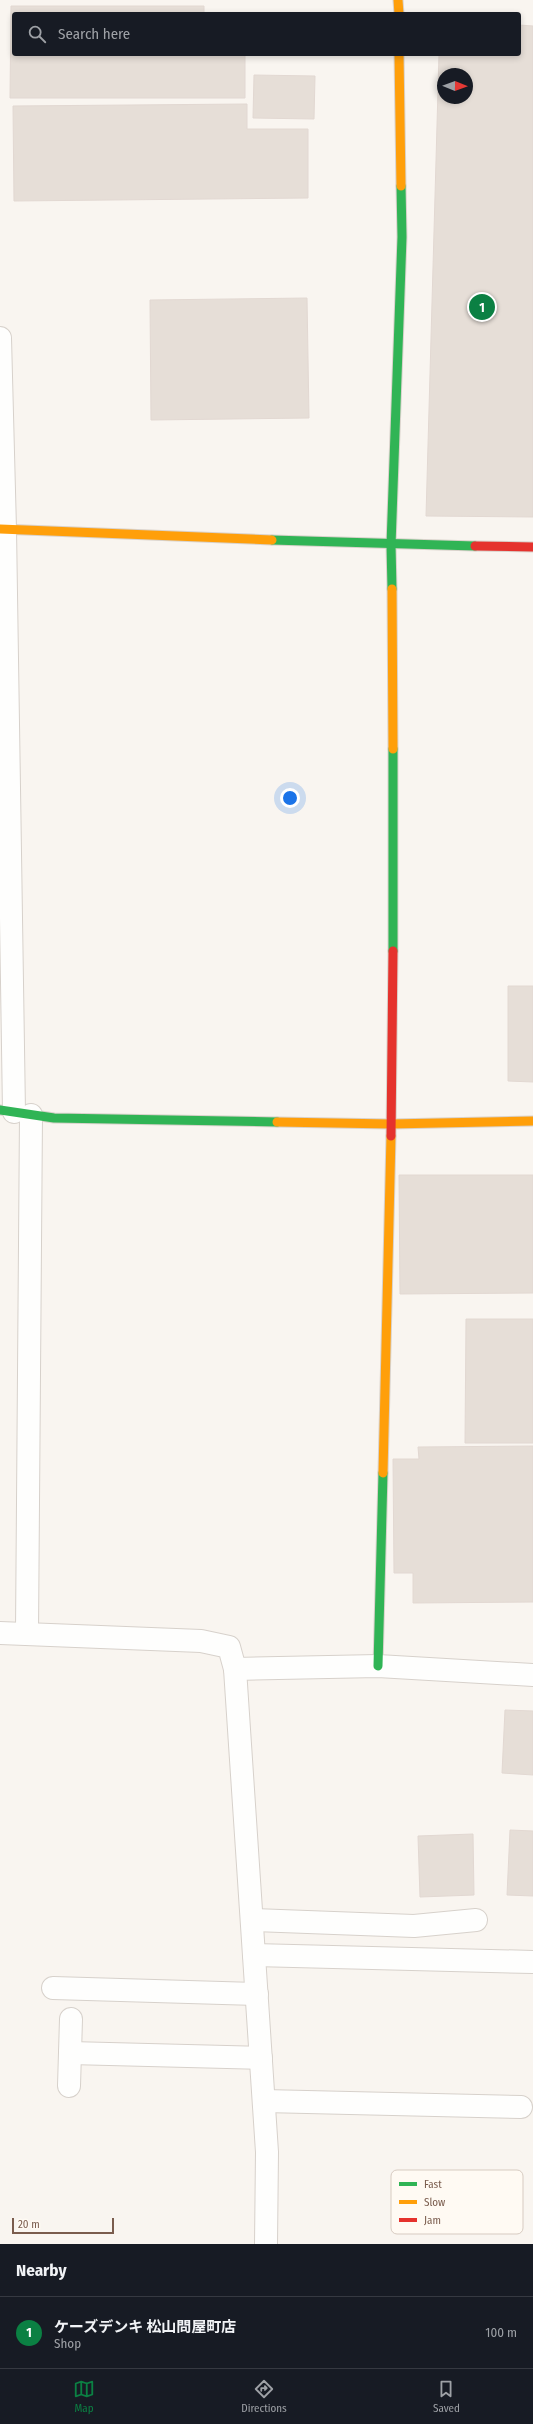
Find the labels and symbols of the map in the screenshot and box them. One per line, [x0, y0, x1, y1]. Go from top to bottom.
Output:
north arrow [437, 68, 473, 104]
pin: 1 [469, 292, 495, 322]
your location [280, 788, 300, 808]
legend [391, 2170, 523, 2234]
text: Fast [424, 2178, 442, 2191]
text: Slow [424, 2196, 445, 2209]
text: Jam [424, 2214, 441, 2227]
scale bar [12, 2216, 114, 2235]

